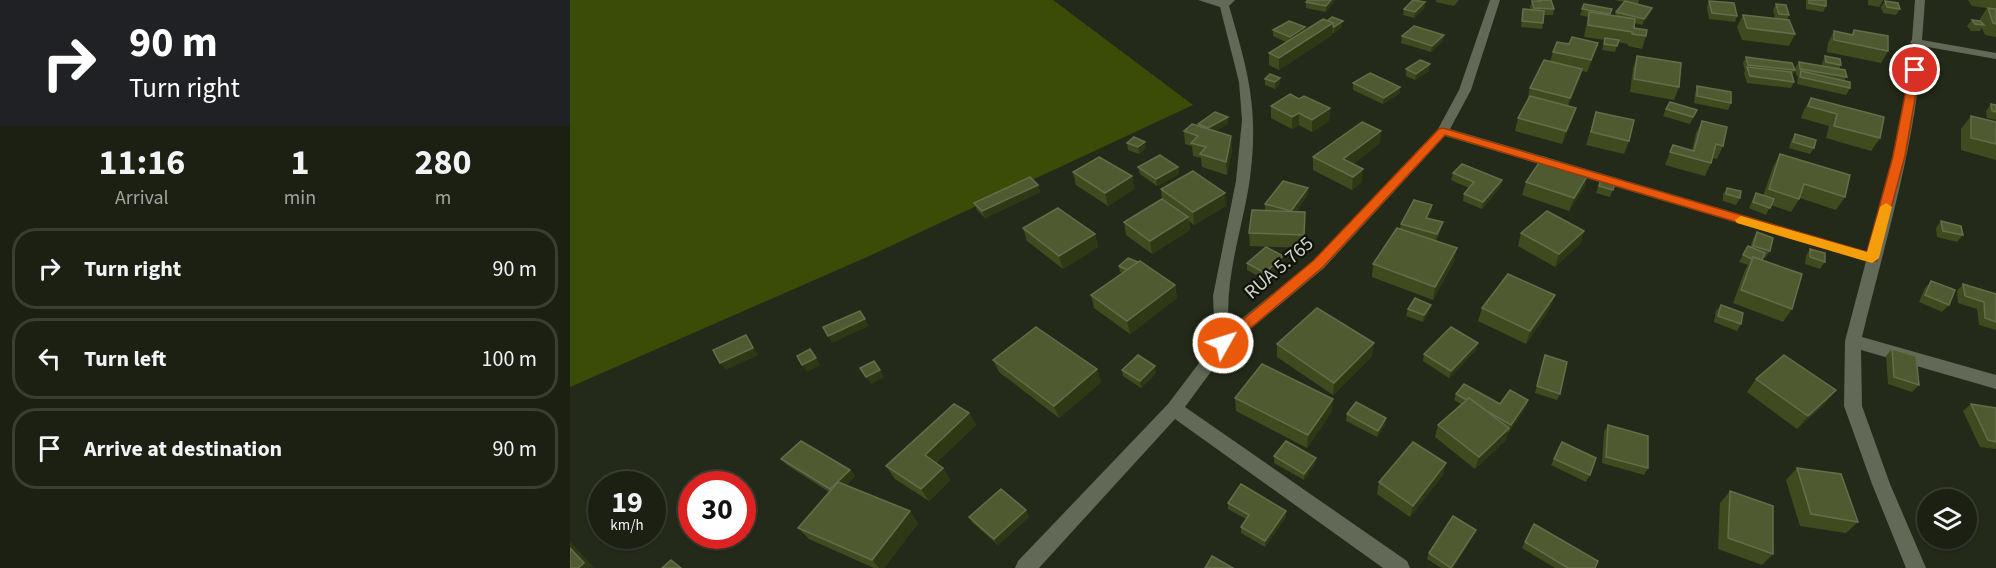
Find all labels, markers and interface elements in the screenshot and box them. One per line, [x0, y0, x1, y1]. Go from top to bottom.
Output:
text: 90 m [129, 13, 218, 73]
icon: right [30, 24, 108, 102]
pin [1889, 44, 1940, 95]
icon: arrive [1898, 53, 1931, 86]
text: Turn right [129, 69, 240, 108]
text: 11:16 [98, 137, 185, 188]
text: 1 [290, 137, 309, 188]
text: 280 [415, 137, 472, 188]
text: Arrival [115, 184, 169, 212]
text: min [284, 184, 316, 212]
text: m [435, 184, 451, 212]
street label: RUA 5.765 [1238, 230, 1320, 306]
icon: right [33, 252, 66, 285]
text: Turn right [84, 253, 181, 285]
text: 90 m [492, 253, 537, 285]
position arrow [1191, 311, 1255, 375]
icon: left [33, 342, 66, 375]
text: Turn left [84, 343, 166, 375]
text: 100 m [482, 343, 537, 375]
icon: arrive [33, 432, 66, 465]
text: Arrive at destination [84, 433, 282, 465]
text: 90 m [492, 433, 537, 465]
speed limit sign: 30 [678, 471, 756, 549]
text: 19 [611, 481, 643, 524]
map controls [1917, 489, 1977, 549]
button: layers [1917, 489, 1977, 549]
text: km/h [610, 515, 644, 536]

